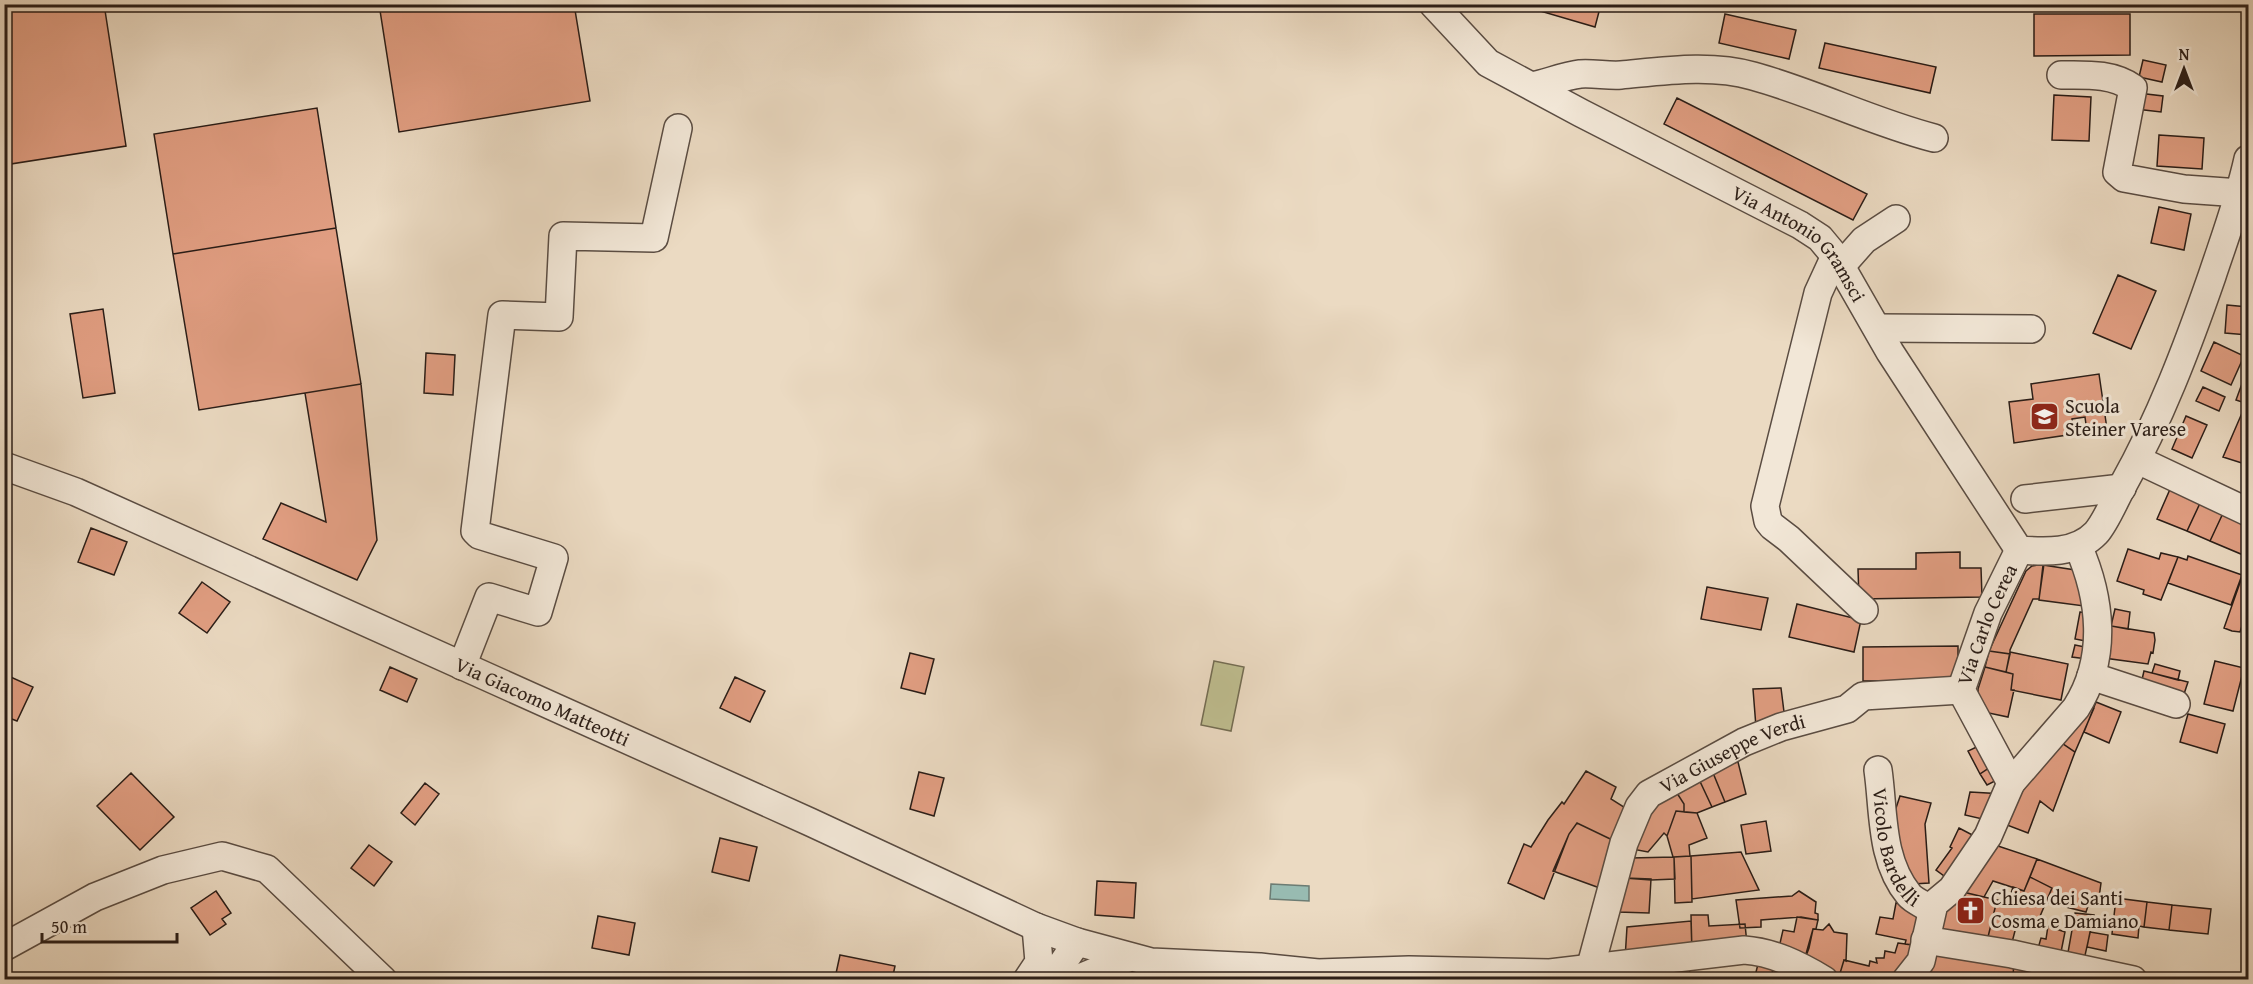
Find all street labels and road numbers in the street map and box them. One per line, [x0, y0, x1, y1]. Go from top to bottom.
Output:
street label: Via Antonio Gramsci [1727, 178, 1874, 307]
street label: Via Carlo Cerea [1949, 558, 2024, 689]
street label: Via Giacomo Matteotti [451, 649, 635, 753]
street label: Via Giuseppe Verdi [1654, 706, 1809, 800]
street label: Vicolo Bardelli [1866, 787, 1926, 914]

